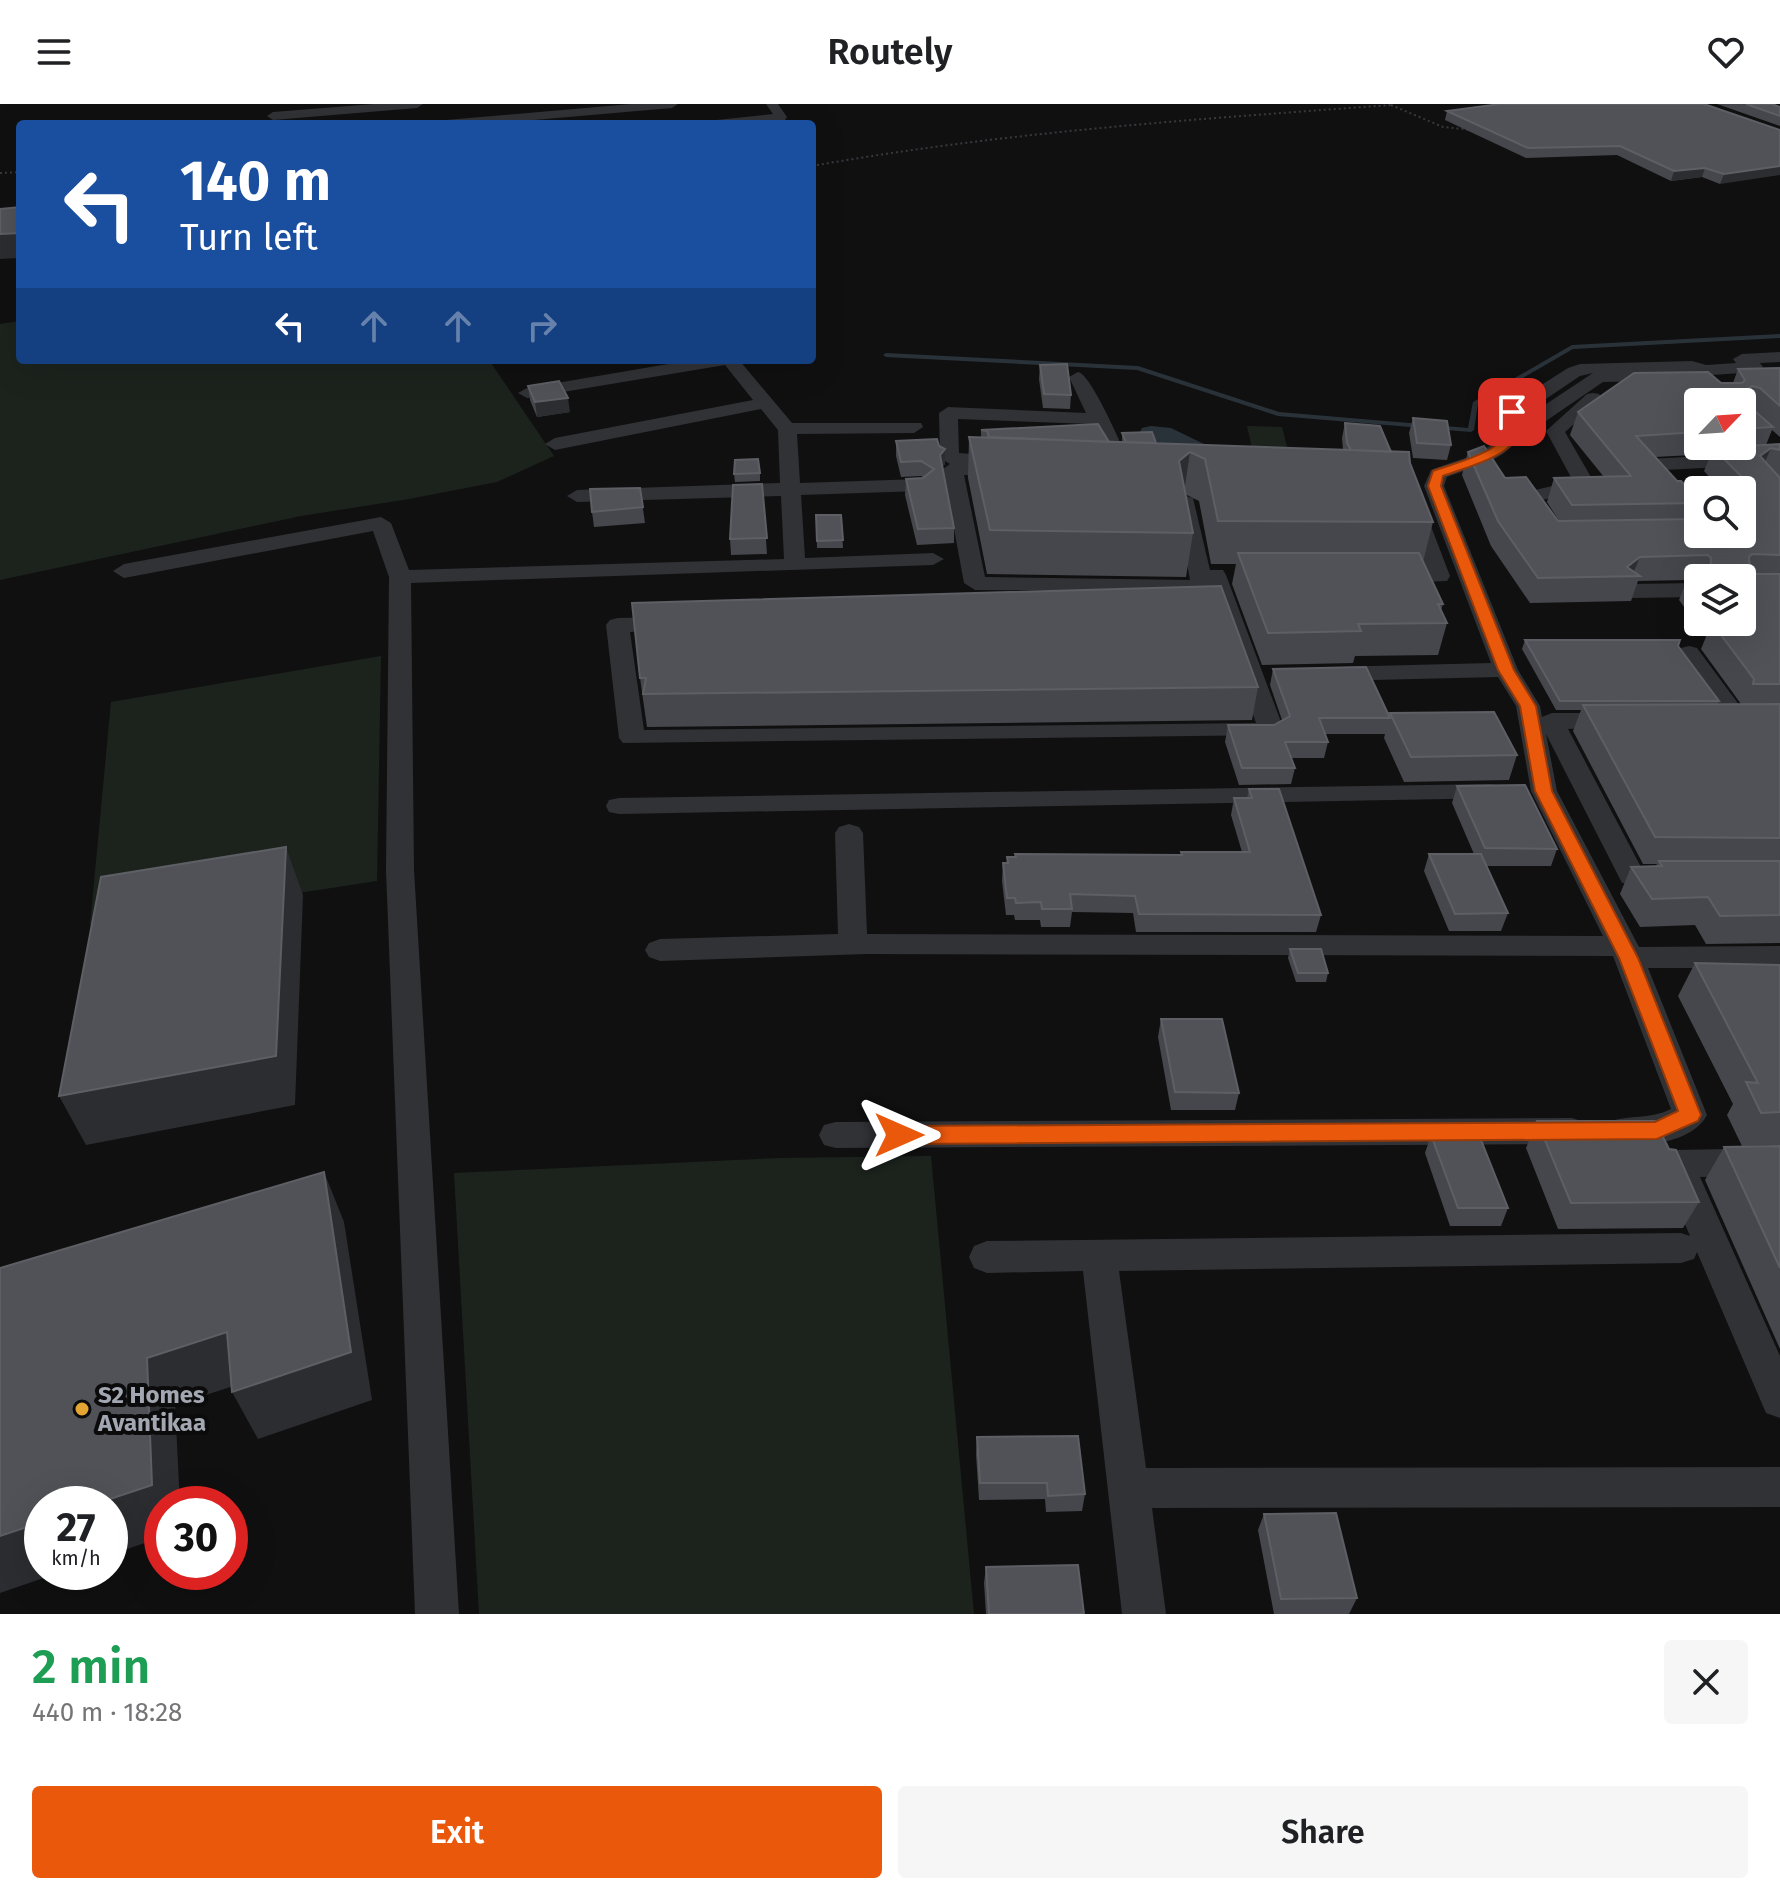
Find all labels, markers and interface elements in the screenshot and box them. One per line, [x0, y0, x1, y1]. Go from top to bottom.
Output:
icon: menu [32, 30, 76, 74]
text: Routely [828, 30, 952, 74]
icon: heart [1704, 30, 1748, 74]
text: 140 m [180, 148, 331, 215]
icon: left [48, 152, 152, 256]
text: Turn left [180, 216, 318, 260]
icon: left [268, 304, 312, 348]
icon: ahead [352, 304, 396, 348]
icon: ahead [436, 304, 480, 348]
icon: right [520, 304, 564, 348]
pin [1478, 378, 1546, 446]
north arrow [1684, 388, 1756, 460]
map controls [1684, 388, 1756, 636]
icon: arrive [1490, 390, 1534, 434]
button: search [1684, 476, 1756, 548]
button: layers [1684, 564, 1756, 636]
position arrow [857, 1093, 941, 1177]
place label: S2 Homes Avantikaa [97, 1381, 206, 1437]
marker: S2 Homes Avantikaa [73, 1400, 91, 1418]
speed limit sign: 30 [144, 1486, 248, 1590]
text: 27 [57, 1504, 96, 1552]
text: km/h [51, 1546, 101, 1570]
text: 2 min [32, 1638, 150, 1696]
button: close [1664, 1640, 1748, 1724]
text: 440 m · 18:28 [32, 1697, 182, 1728]
button: Exit [32, 1786, 882, 1878]
button: Share [898, 1786, 1748, 1878]

